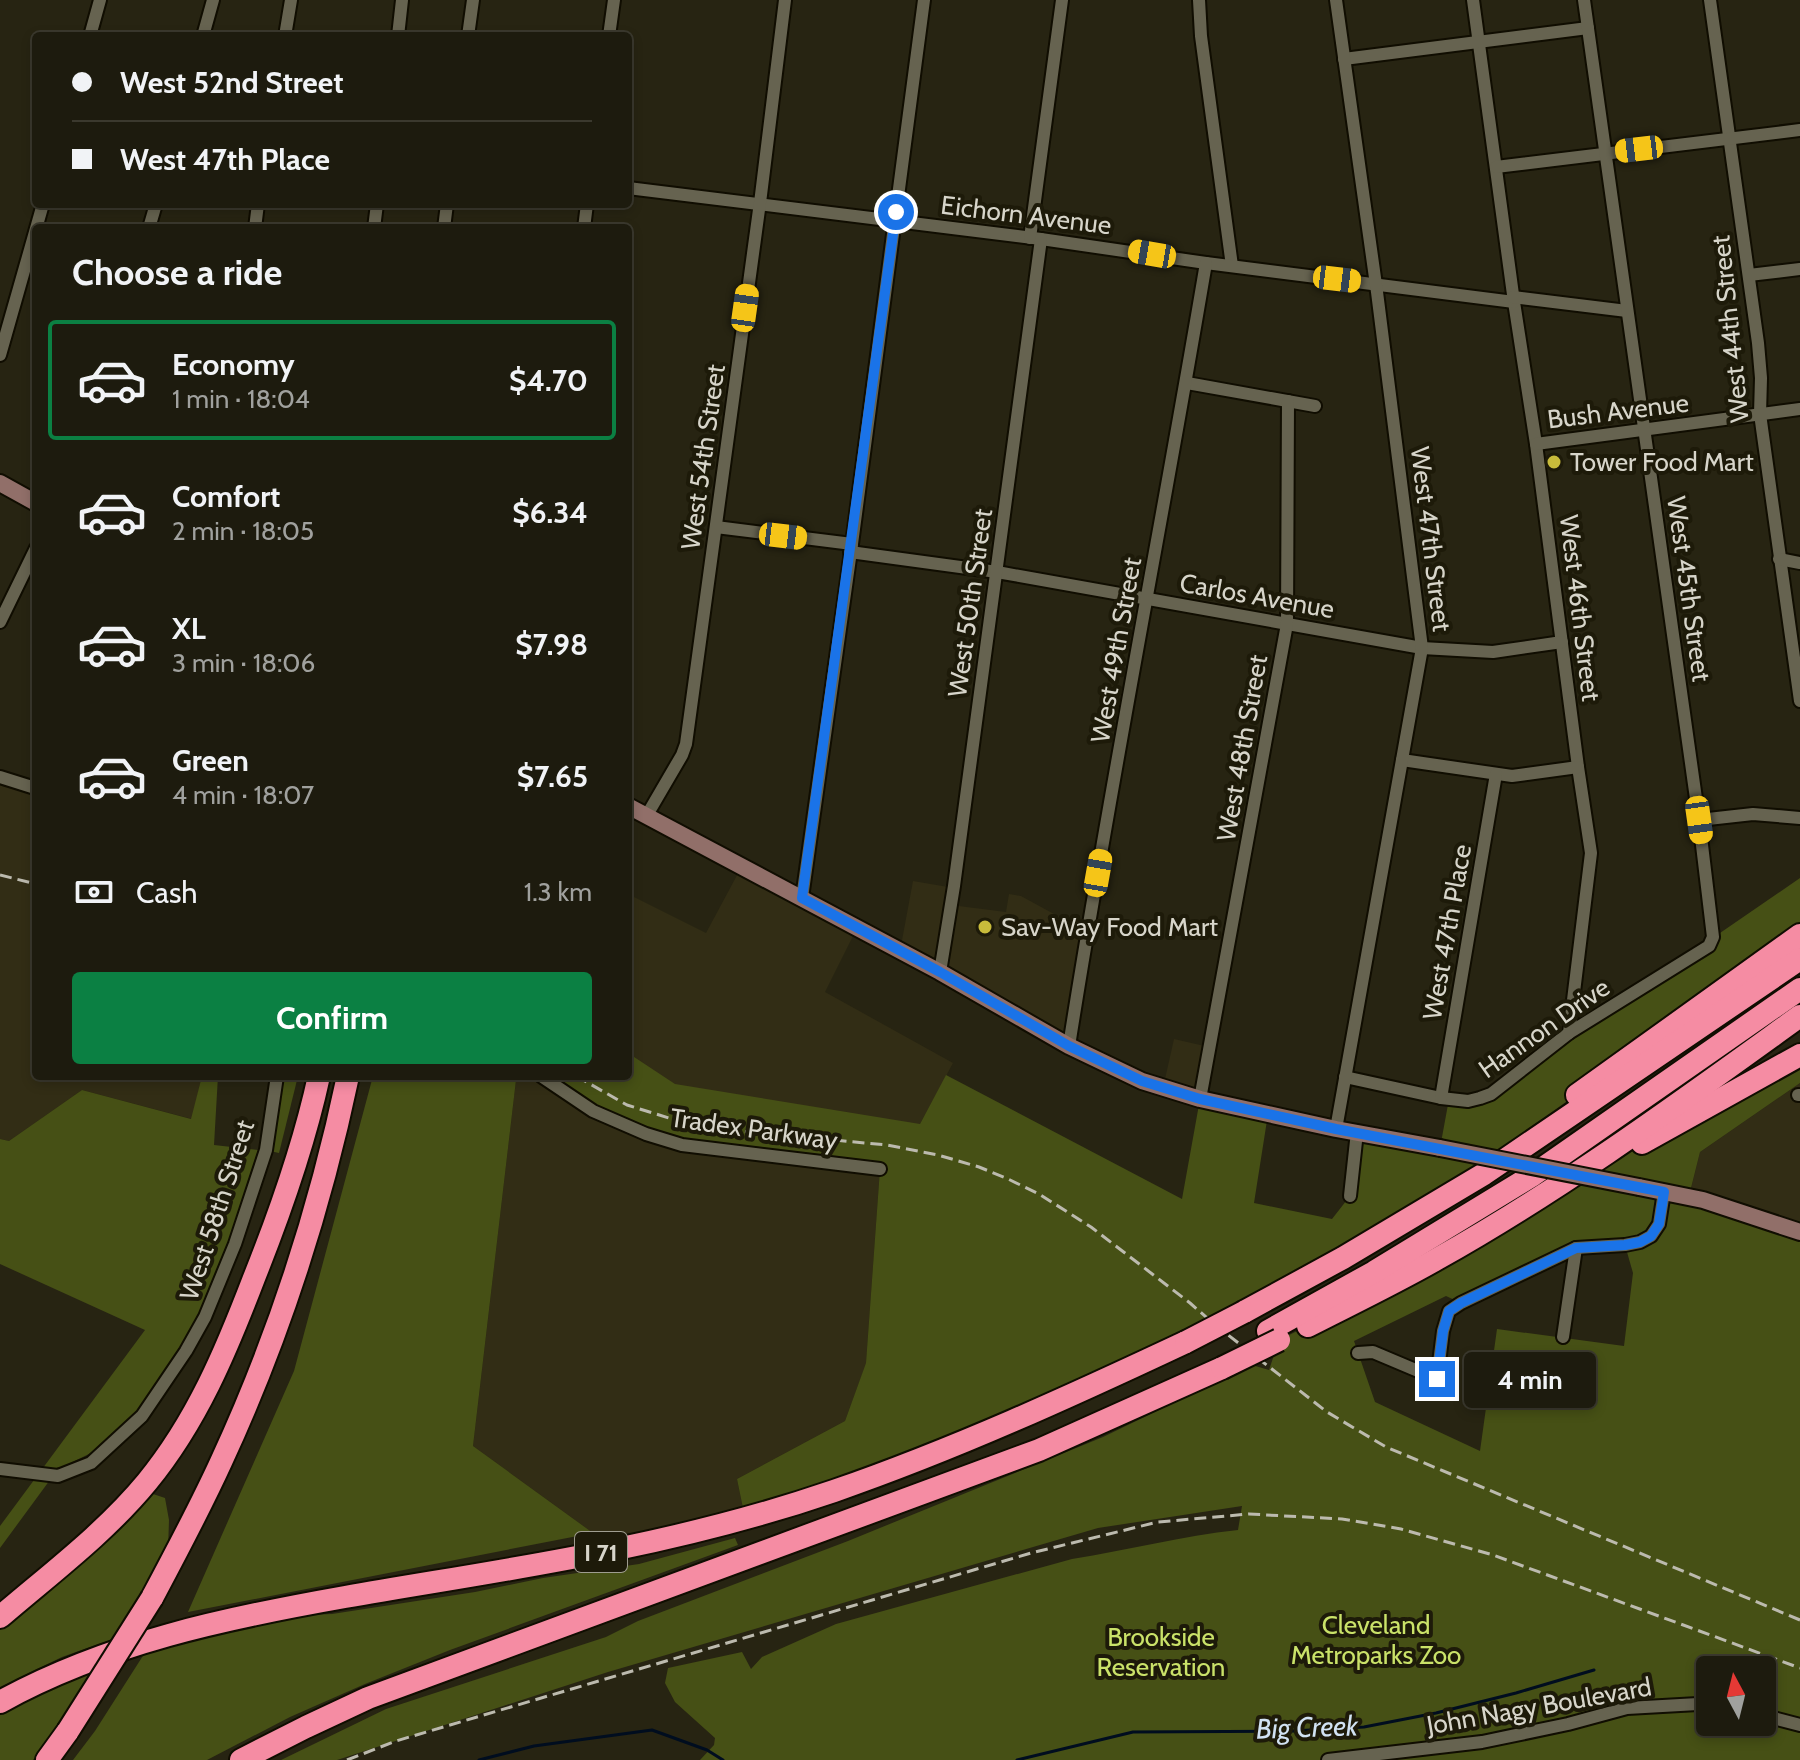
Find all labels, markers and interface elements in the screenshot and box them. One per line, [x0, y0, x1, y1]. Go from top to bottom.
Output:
text: West 52nd Street [120, 64, 344, 101]
car [1614, 134, 1664, 164]
text: West 47th Place [120, 141, 330, 178]
street label: Eichorn Avenue [939, 189, 1113, 241]
route start [878, 194, 914, 230]
street label: West 44th Street [1704, 234, 1756, 424]
car [1126, 238, 1178, 270]
text: Choose a ride [72, 250, 282, 294]
car [1312, 264, 1362, 294]
car [730, 283, 760, 333]
icon: car [76, 344, 148, 416]
text: Economy [172, 346, 295, 383]
text: $4.70 [509, 362, 588, 399]
street label: West 54th Street [674, 362, 732, 552]
text: 1 min · 18:04 [172, 383, 310, 415]
street label: Bush Avenue [1545, 386, 1691, 436]
street label: West 47th Street [1404, 445, 1458, 633]
place label: Tower Food Mart [1570, 446, 1754, 478]
marker: Tower Food Mart [1545, 453, 1563, 471]
icon: car [76, 476, 148, 548]
text: Comfort [172, 478, 280, 515]
text: $6.34 [512, 494, 588, 531]
street label: West 45th Street [1660, 494, 1718, 684]
street label: West 50th Street [941, 506, 999, 699]
street label: West 46th Street [1553, 513, 1607, 703]
text: 2 min · 18:05 [172, 515, 314, 547]
car [758, 521, 808, 551]
street label: West 49th Street [1084, 555, 1148, 745]
street label: Carlos Avenue [1177, 567, 1337, 625]
icon: car [76, 608, 148, 680]
text: XL [172, 610, 206, 647]
text: $7.98 [515, 626, 588, 663]
text: 3 min · 18:06 [172, 647, 315, 679]
street label: West 48th Street [1210, 652, 1274, 844]
icon: car [76, 740, 148, 812]
text: Green [172, 742, 249, 779]
text: $7.65 [517, 758, 588, 795]
text: 4 min · 18:07 [172, 779, 314, 811]
car [1684, 795, 1714, 845]
street label: West 47th Place [1416, 842, 1478, 1022]
car [1082, 847, 1114, 899]
icon: cash [72, 870, 116, 914]
text: Cash [136, 874, 198, 911]
text: 1.3 km [524, 876, 592, 908]
place label: Sav-Way Food Mart [1001, 911, 1218, 943]
marker: Sav-Way Food Mart [976, 918, 994, 936]
street label: Hannon Drive [1472, 971, 1616, 1085]
button: Confirm [72, 972, 592, 1064]
street label: Tradex Parkway [668, 1101, 840, 1157]
street label: West 58th Street [173, 1116, 261, 1304]
callout: 4 min [1465, 1351, 1597, 1407]
route end [1419, 1361, 1455, 1397]
text: 4 min [1497, 1364, 1563, 1396]
road number: I 71 [575, 1532, 627, 1572]
park label: Cleveland Metroparks Zoo [1291, 1609, 1461, 1671]
park label: Brookside Reservation [1097, 1621, 1225, 1683]
north arrow [1696, 1656, 1776, 1736]
map controls [1696, 1656, 1776, 1736]
street label: John Nagy Boulevard [1423, 1670, 1654, 1742]
water label: Big Creek [1255, 1708, 1360, 1746]

